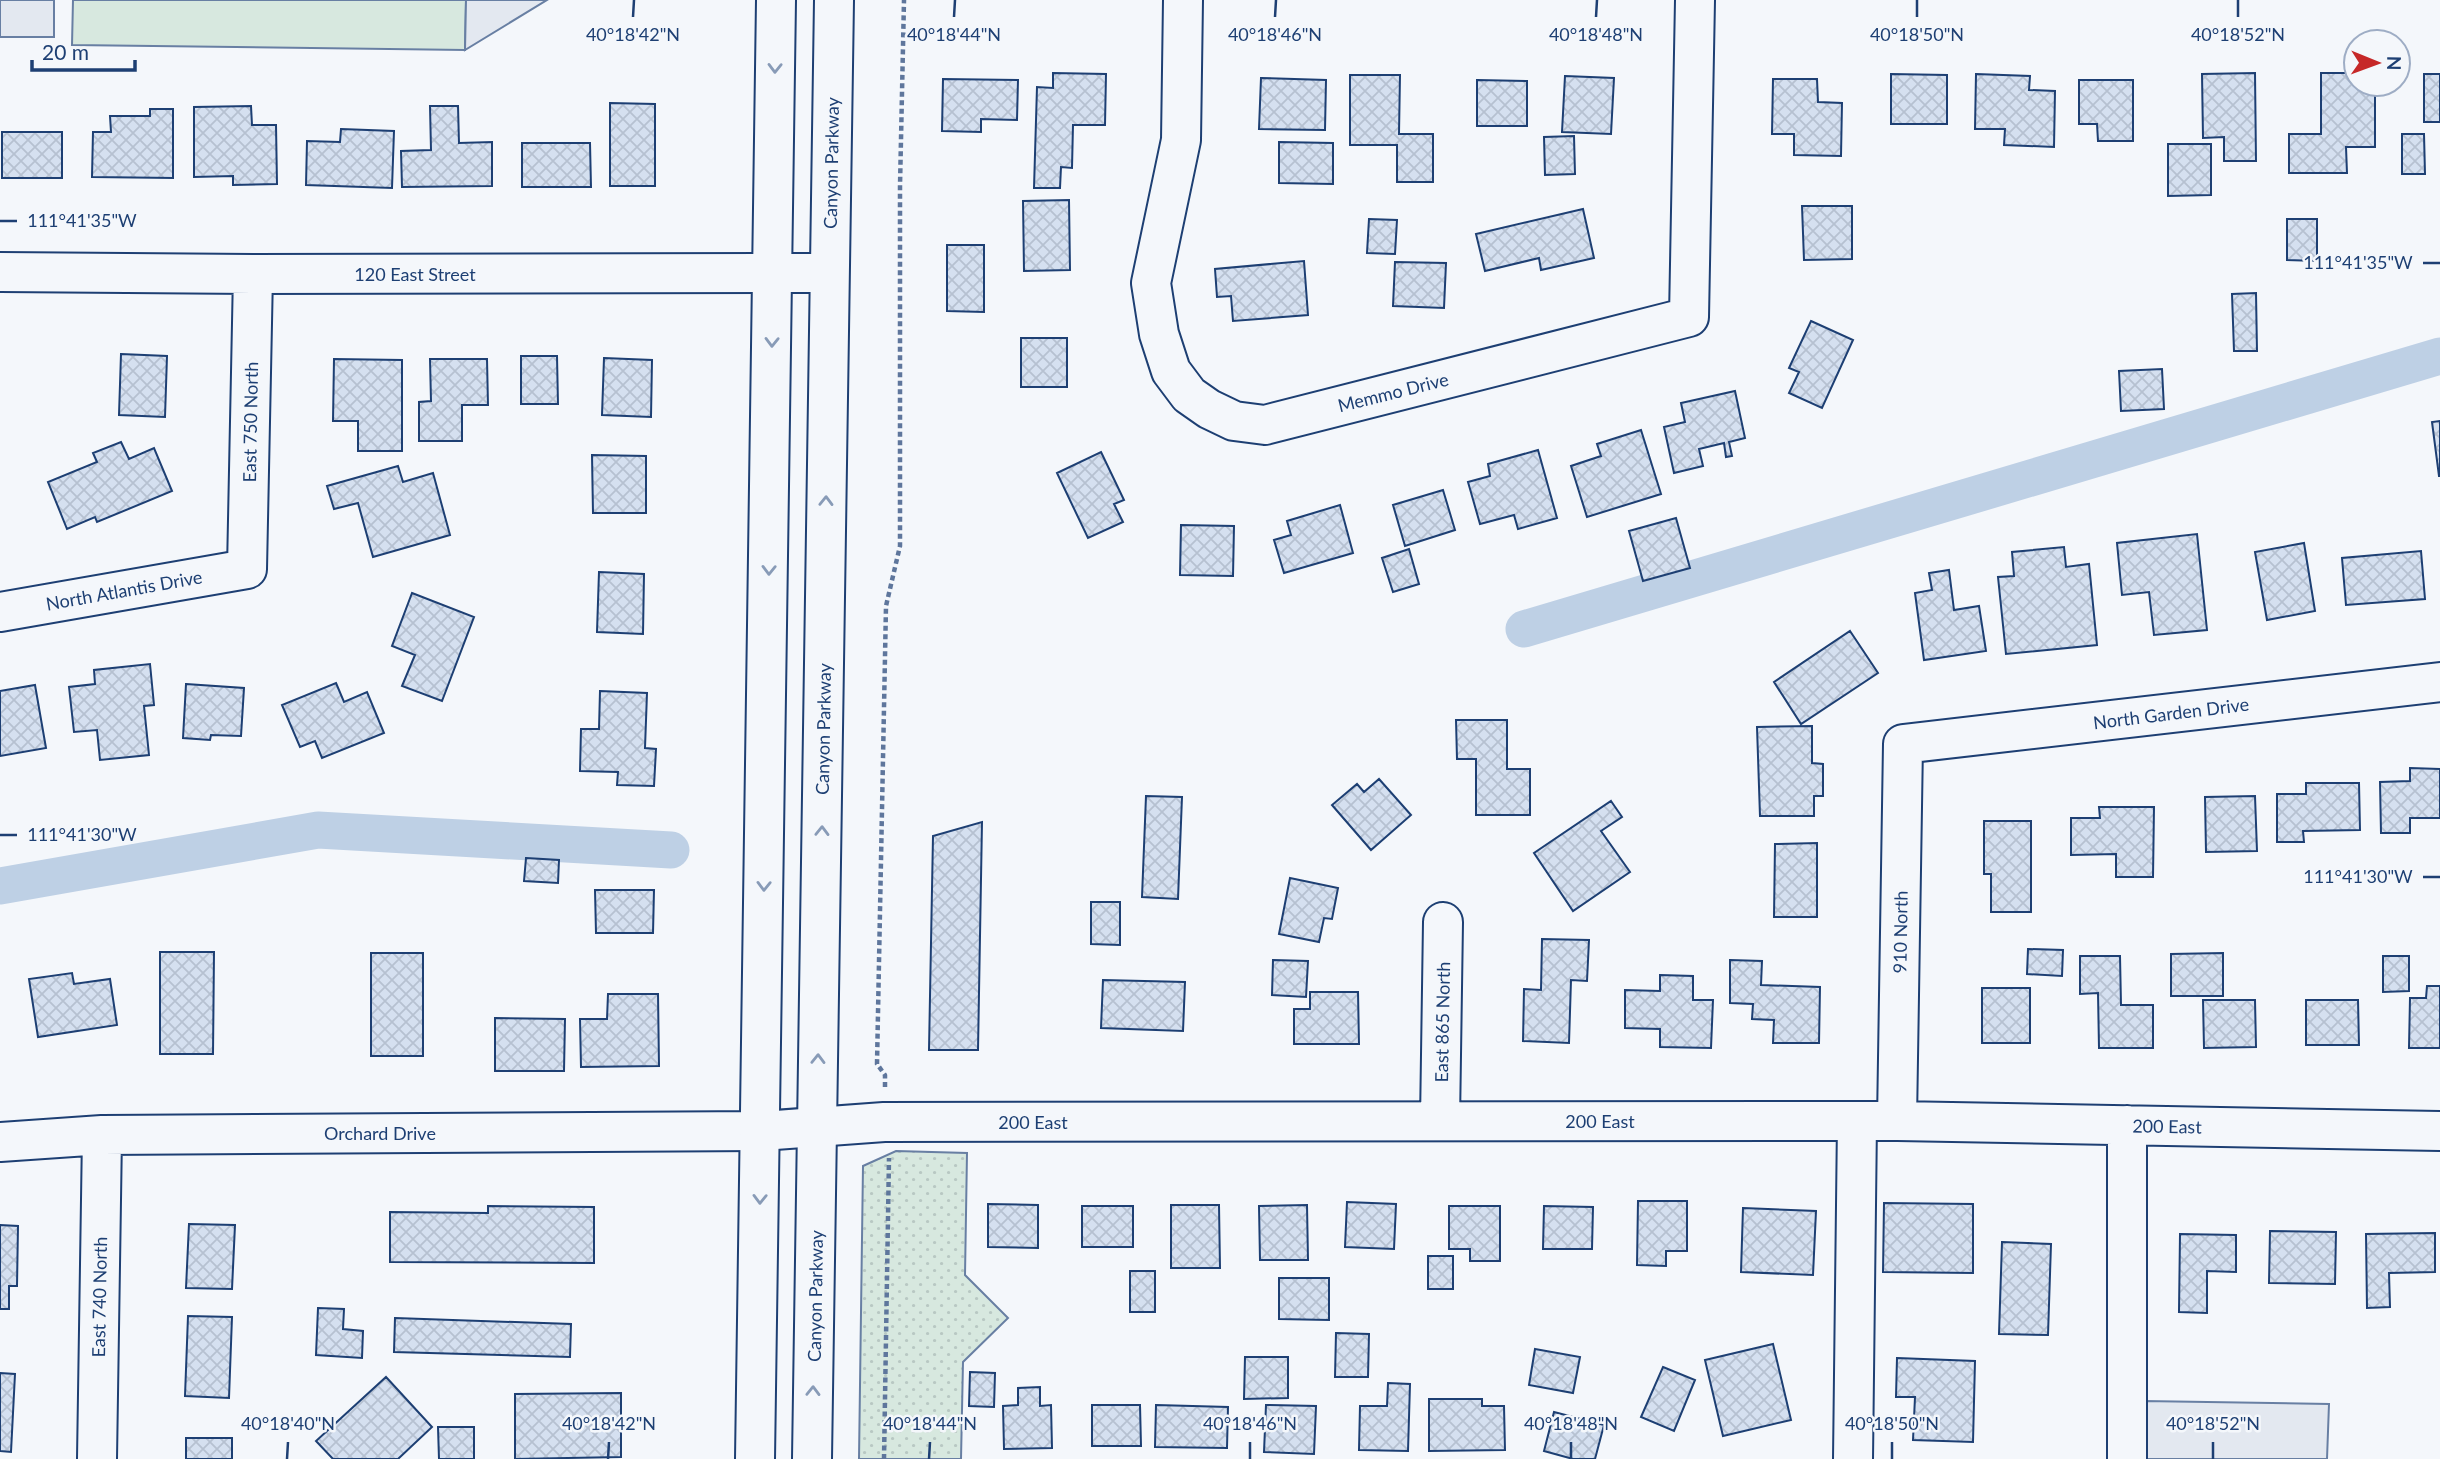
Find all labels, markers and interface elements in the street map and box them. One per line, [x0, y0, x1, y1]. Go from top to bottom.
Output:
text: 40°18'42"N [586, 23, 680, 45]
text: 40°18'44"N [907, 23, 1001, 45]
text: 40°18'46"N [1228, 23, 1322, 45]
text: 40°18'48"N [1549, 23, 1643, 45]
text: 40°18'50"N [1870, 23, 1964, 45]
text: 40°18'52"N [2191, 23, 2285, 45]
scale bar [32, 28, 135, 72]
north arrow [2342, 28, 2412, 98]
text: 20 m [42, 39, 89, 64]
text: N [2383, 56, 2406, 71]
one-way arrow [767, 63, 783, 74]
street label: Canyon Parkway [819, 96, 843, 229]
text: 111°41'35"W [27, 209, 137, 231]
text: 111°41'35"W [2303, 251, 2413, 273]
street label: 120 East Street [354, 263, 476, 285]
one-way arrow [764, 337, 779, 348]
street label: East 750 North [238, 361, 262, 483]
street label: Memmo Drive [1335, 368, 1451, 416]
one-way arrow [818, 495, 834, 505]
street label: North Atlantis Drive [44, 565, 204, 615]
one-way arrow [761, 565, 777, 575]
street label: Canyon Parkway [811, 662, 835, 795]
street label: North Garden Drive [2092, 693, 2250, 733]
text: 111°41'30"W [27, 823, 137, 845]
one-way arrow [814, 826, 829, 837]
text: 111°41'30"W [2303, 865, 2413, 887]
one-way arrow [757, 881, 772, 892]
street label: 910 North [1888, 890, 1912, 974]
street label: East 865 North [1430, 961, 1454, 1083]
one-way arrow [810, 1053, 826, 1064]
street label: 200 East [1565, 1110, 1635, 1132]
street label: 200 East [998, 1111, 1068, 1133]
street label: 200 East [2132, 1114, 2202, 1138]
street label: Orchard Drive [324, 1122, 436, 1144]
one-way arrow [752, 1194, 767, 1205]
street label: Canyon Parkway [803, 1229, 827, 1362]
street label: East 740 North [87, 1236, 111, 1358]
one-way arrow [805, 1385, 821, 1396]
text: 40°18'40"N [241, 1412, 335, 1434]
text: 40°18'42"N [562, 1412, 656, 1434]
text: 40°18'44"N [883, 1412, 977, 1434]
text: 40°18'46"N [1203, 1412, 1297, 1434]
text: 40°18'48"N [1524, 1412, 1618, 1434]
text: 40°18'50"N [1845, 1412, 1939, 1434]
text: 40°18'52"N [2166, 1412, 2260, 1434]

